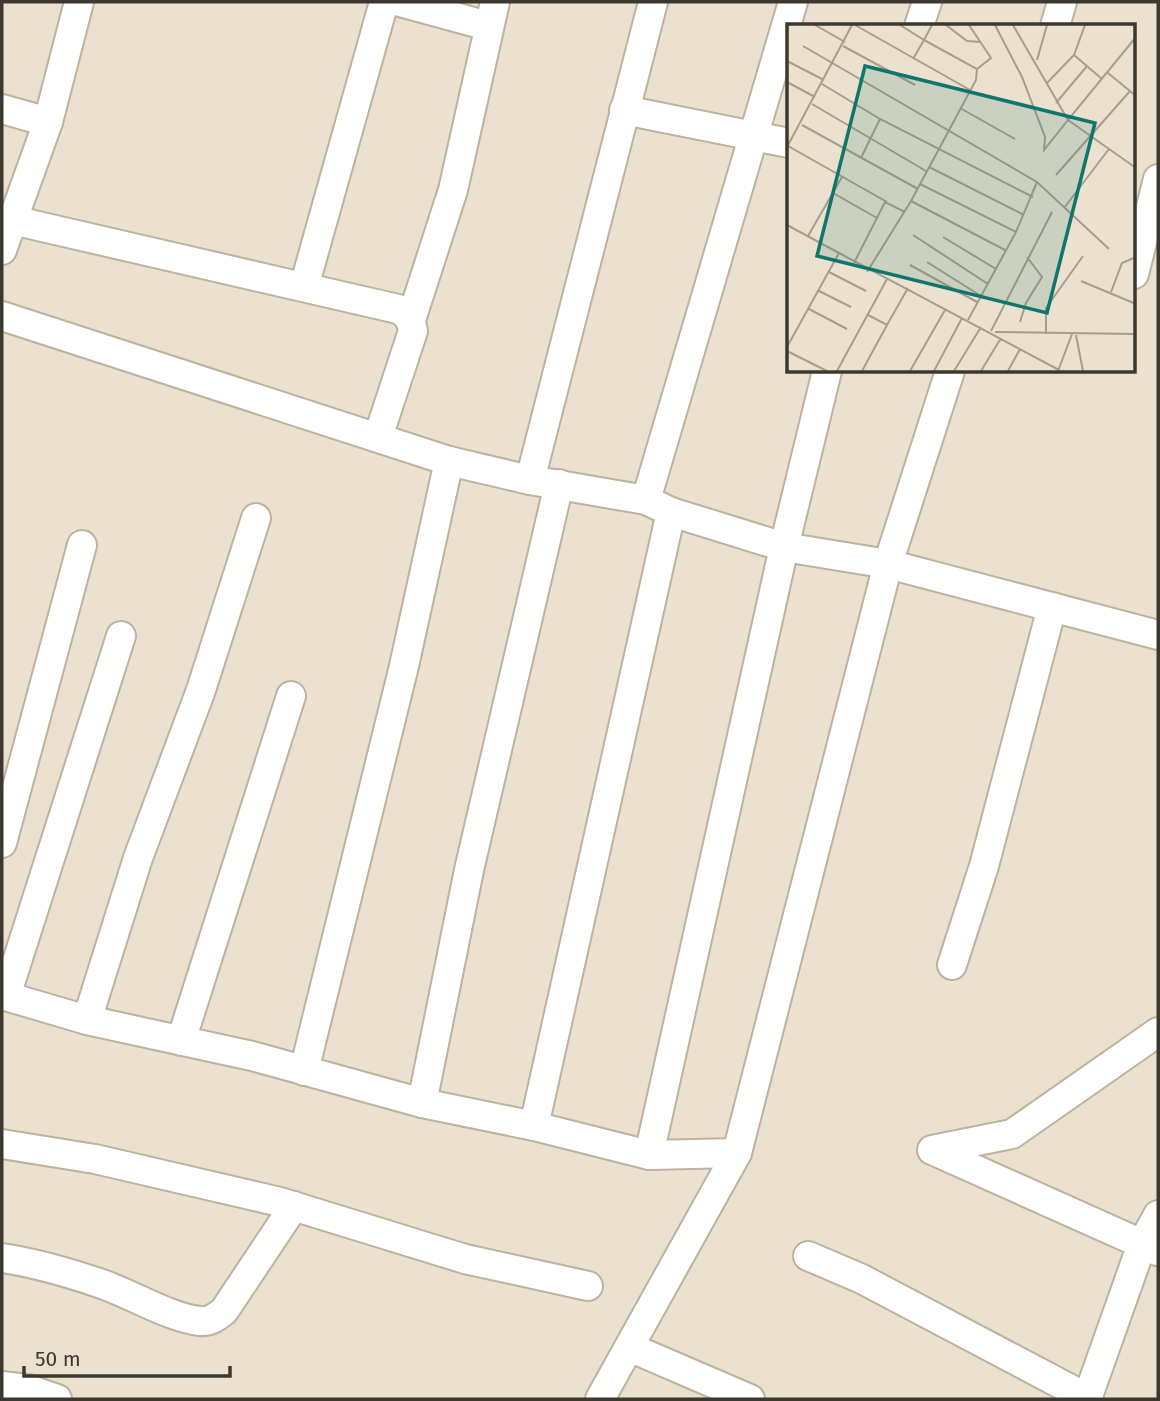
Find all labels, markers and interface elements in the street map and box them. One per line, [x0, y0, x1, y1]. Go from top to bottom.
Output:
inset map [787, 24, 1136, 373]
scale bar [24, 1334, 231, 1378]
text: 50 m [35, 1346, 81, 1372]

